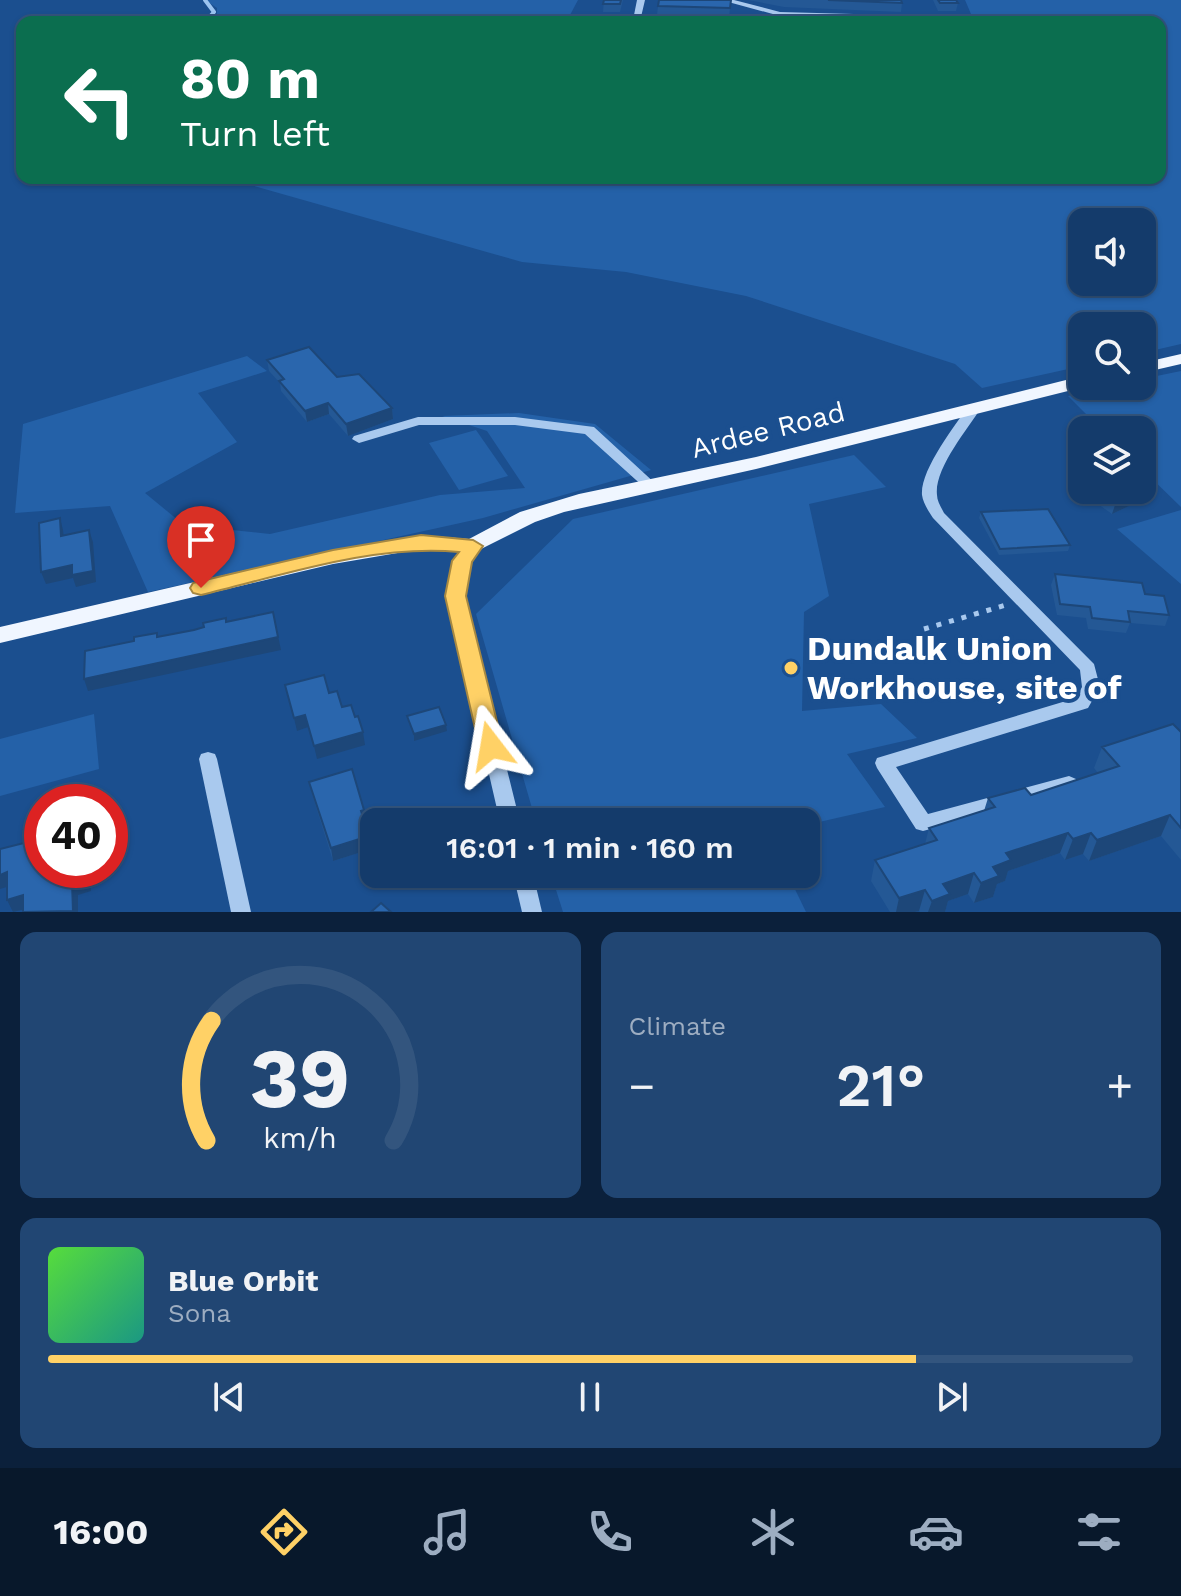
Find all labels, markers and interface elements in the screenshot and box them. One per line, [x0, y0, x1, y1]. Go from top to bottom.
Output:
text: 80 m [180, 46, 320, 112]
icon: left [48, 48, 152, 152]
text: Turn left [180, 113, 330, 155]
map controls [1068, 208, 1156, 504]
button: sound [1068, 208, 1156, 296]
button: search [1068, 312, 1156, 400]
street label: Ardee Road [688, 395, 848, 465]
button: layers [1068, 416, 1156, 504]
pin [167, 506, 235, 588]
icon: arrive [179, 518, 223, 562]
place label: Dundalk Union Workhouse, site of [807, 628, 1123, 707]
marker: Dundalk Union Workhouse, site of [782, 659, 800, 677]
position arrow [449, 704, 533, 788]
speed limit sign: 40 [24, 784, 128, 888]
text: 16:01 · 1 min · 160 m [446, 830, 734, 865]
text: Climate [629, 1011, 726, 1041]
text: 39 [250, 1030, 351, 1127]
text: 21° [836, 1050, 925, 1121]
text: − [629, 1060, 655, 1112]
text: + [1106, 1060, 1133, 1112]
text: km/h [263, 1121, 337, 1155]
text: Blue Orbit [168, 1263, 318, 1298]
text: Sona [168, 1298, 231, 1328]
icon: previous [207, 1375, 251, 1419]
icon: pause [568, 1375, 612, 1419]
icon: next [930, 1375, 974, 1419]
icon: directions [256, 1504, 312, 1560]
icon: music [419, 1504, 475, 1560]
icon: phone [582, 1504, 638, 1560]
icon: climate [745, 1504, 801, 1560]
icon: car [908, 1504, 964, 1560]
icon: filters [1071, 1504, 1127, 1560]
text: 16:00 [54, 1511, 149, 1553]

